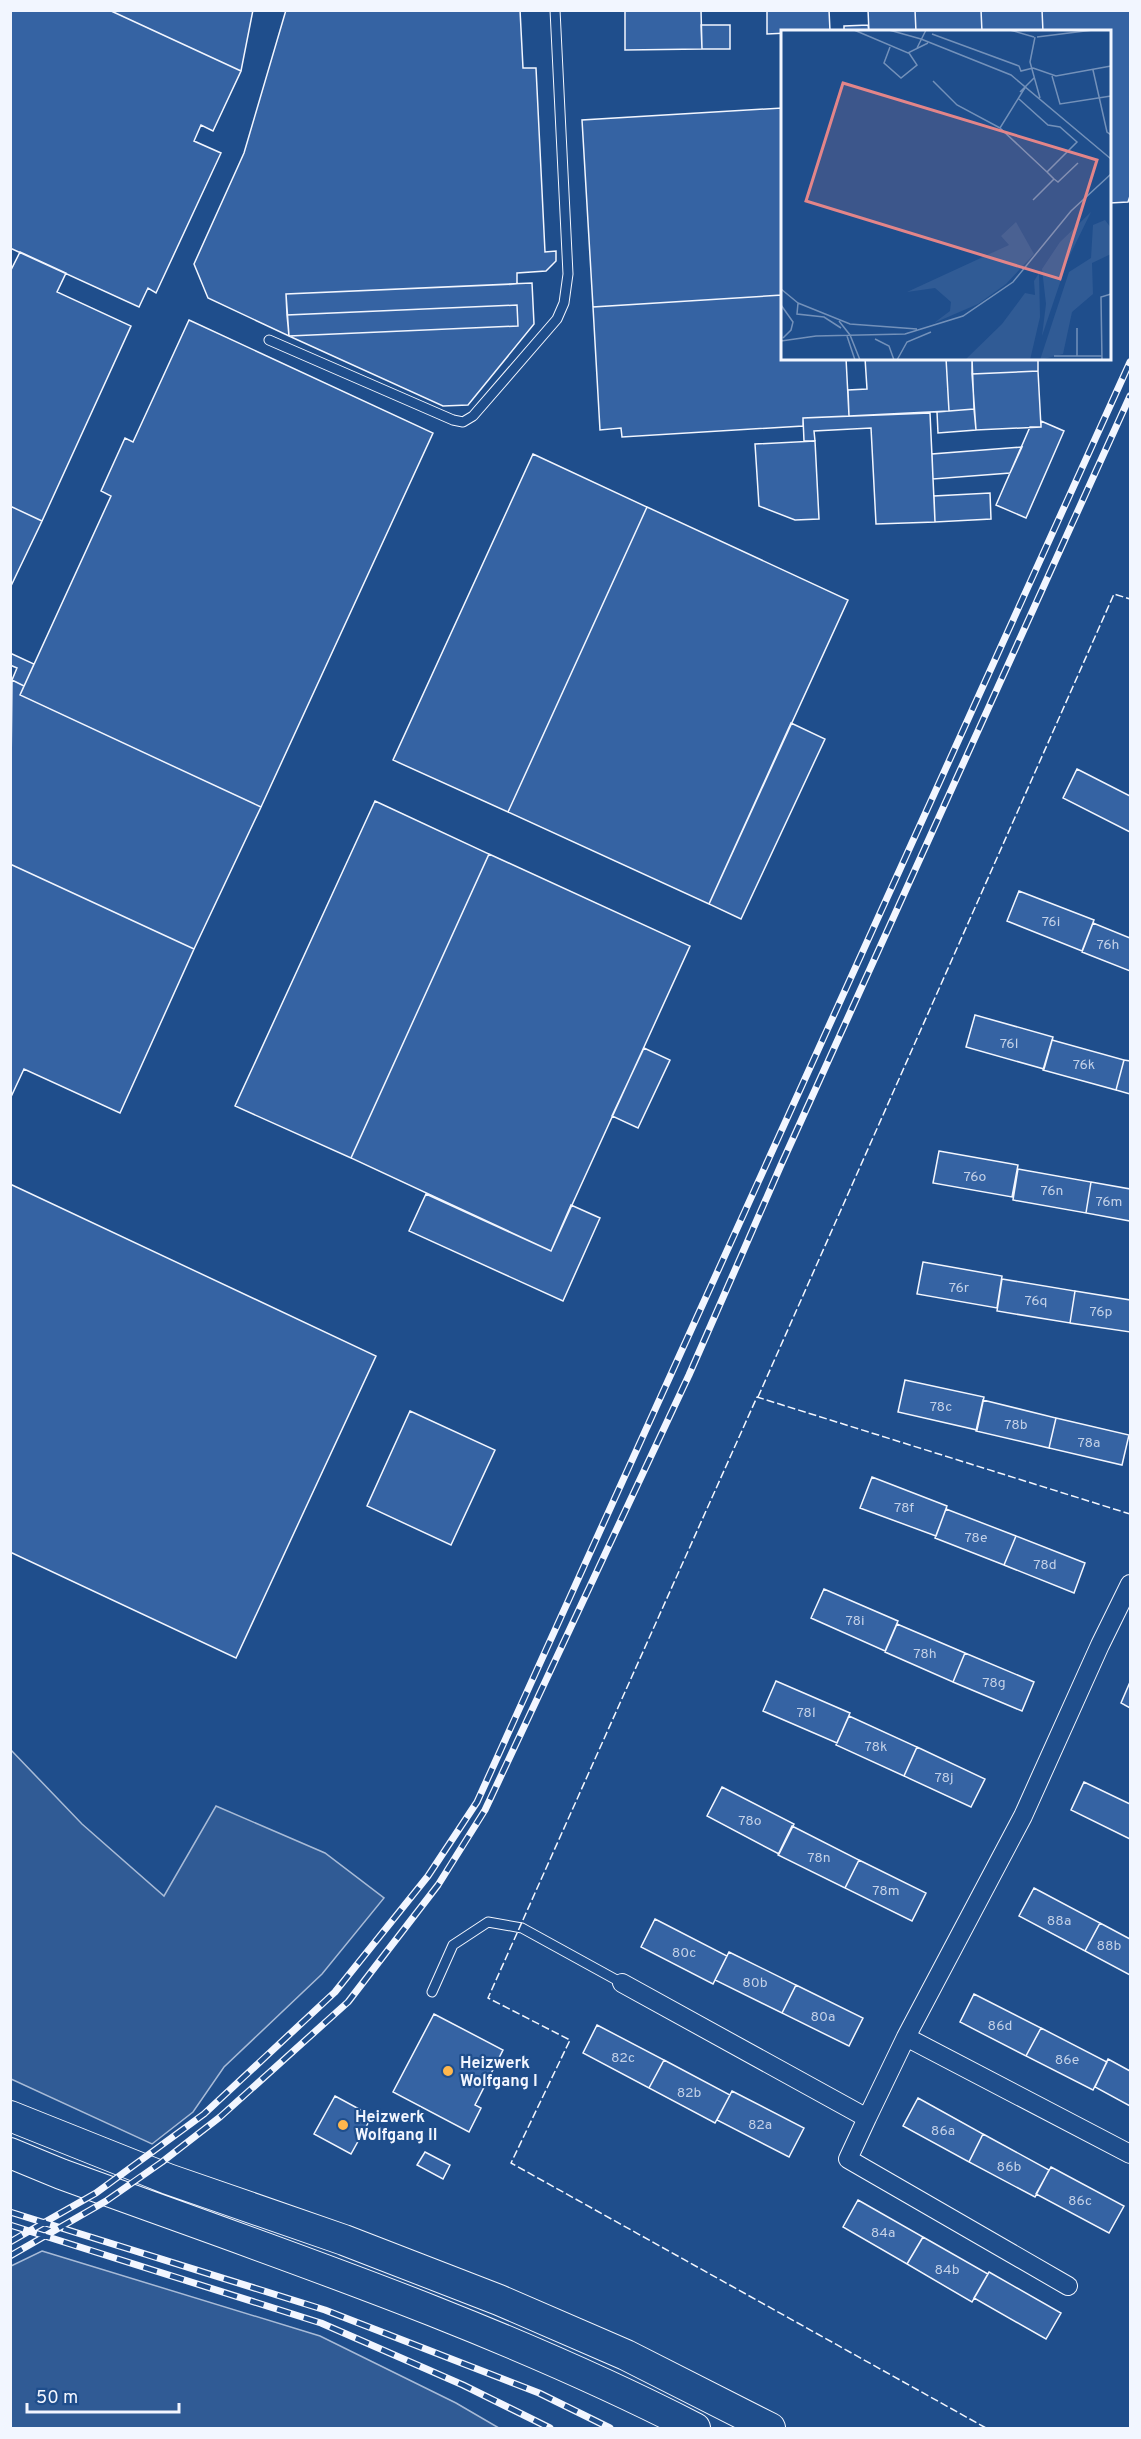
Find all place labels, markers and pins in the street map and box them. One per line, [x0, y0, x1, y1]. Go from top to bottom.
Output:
place label: Heizwerk Wolfgang I [460, 2054, 538, 2092]
marker: Heizwerk Wolfgang I [441, 2064, 455, 2078]
place label: Heizwerk Wolfgang II [355, 2108, 438, 2146]
marker: Heizwerk Wolfgang II [336, 2118, 350, 2132]

